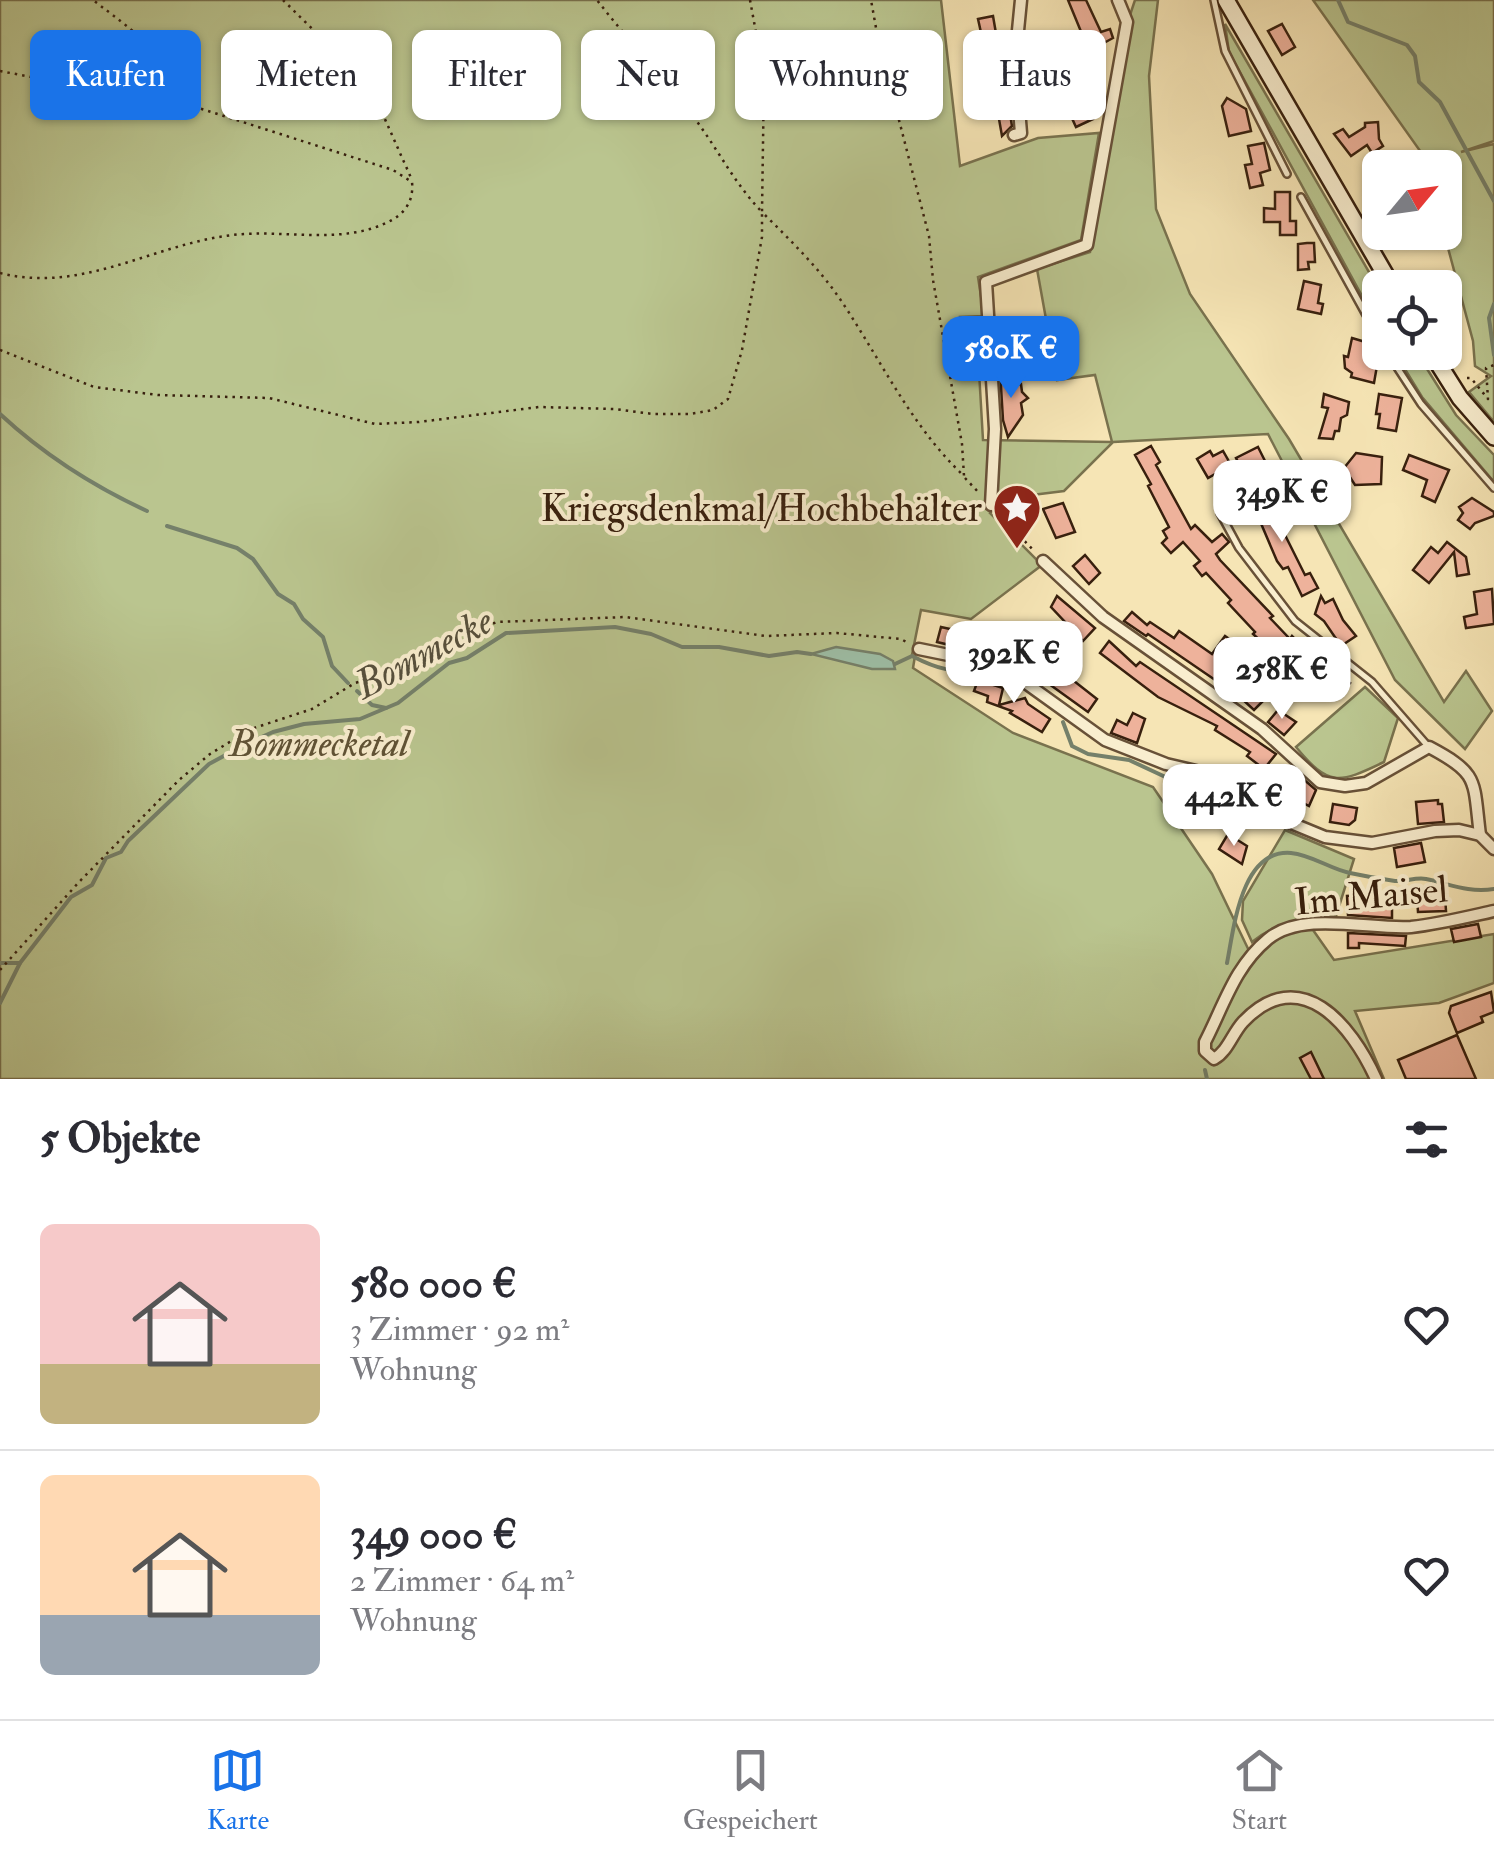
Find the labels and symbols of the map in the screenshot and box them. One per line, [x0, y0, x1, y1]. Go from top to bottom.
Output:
north arrow [1362, 150, 1462, 250]
pin: 580K € [930, 316, 1092, 401]
pin: 349K € [1201, 460, 1363, 545]
place icon: Kriegsdenkmal/Hochbehälter [991, 482, 1043, 550]
place label: Kriegsdenkmal/Hochbehälter [541, 485, 982, 533]
water label: Bommecke [344, 595, 502, 712]
pin: 392K € [933, 621, 1095, 706]
pin: 258K € [1201, 637, 1363, 722]
park label: Bommecketal [227, 720, 412, 768]
pin: 442K € [1153, 764, 1315, 849]
street label: Im Maisel [1292, 865, 1450, 927]

